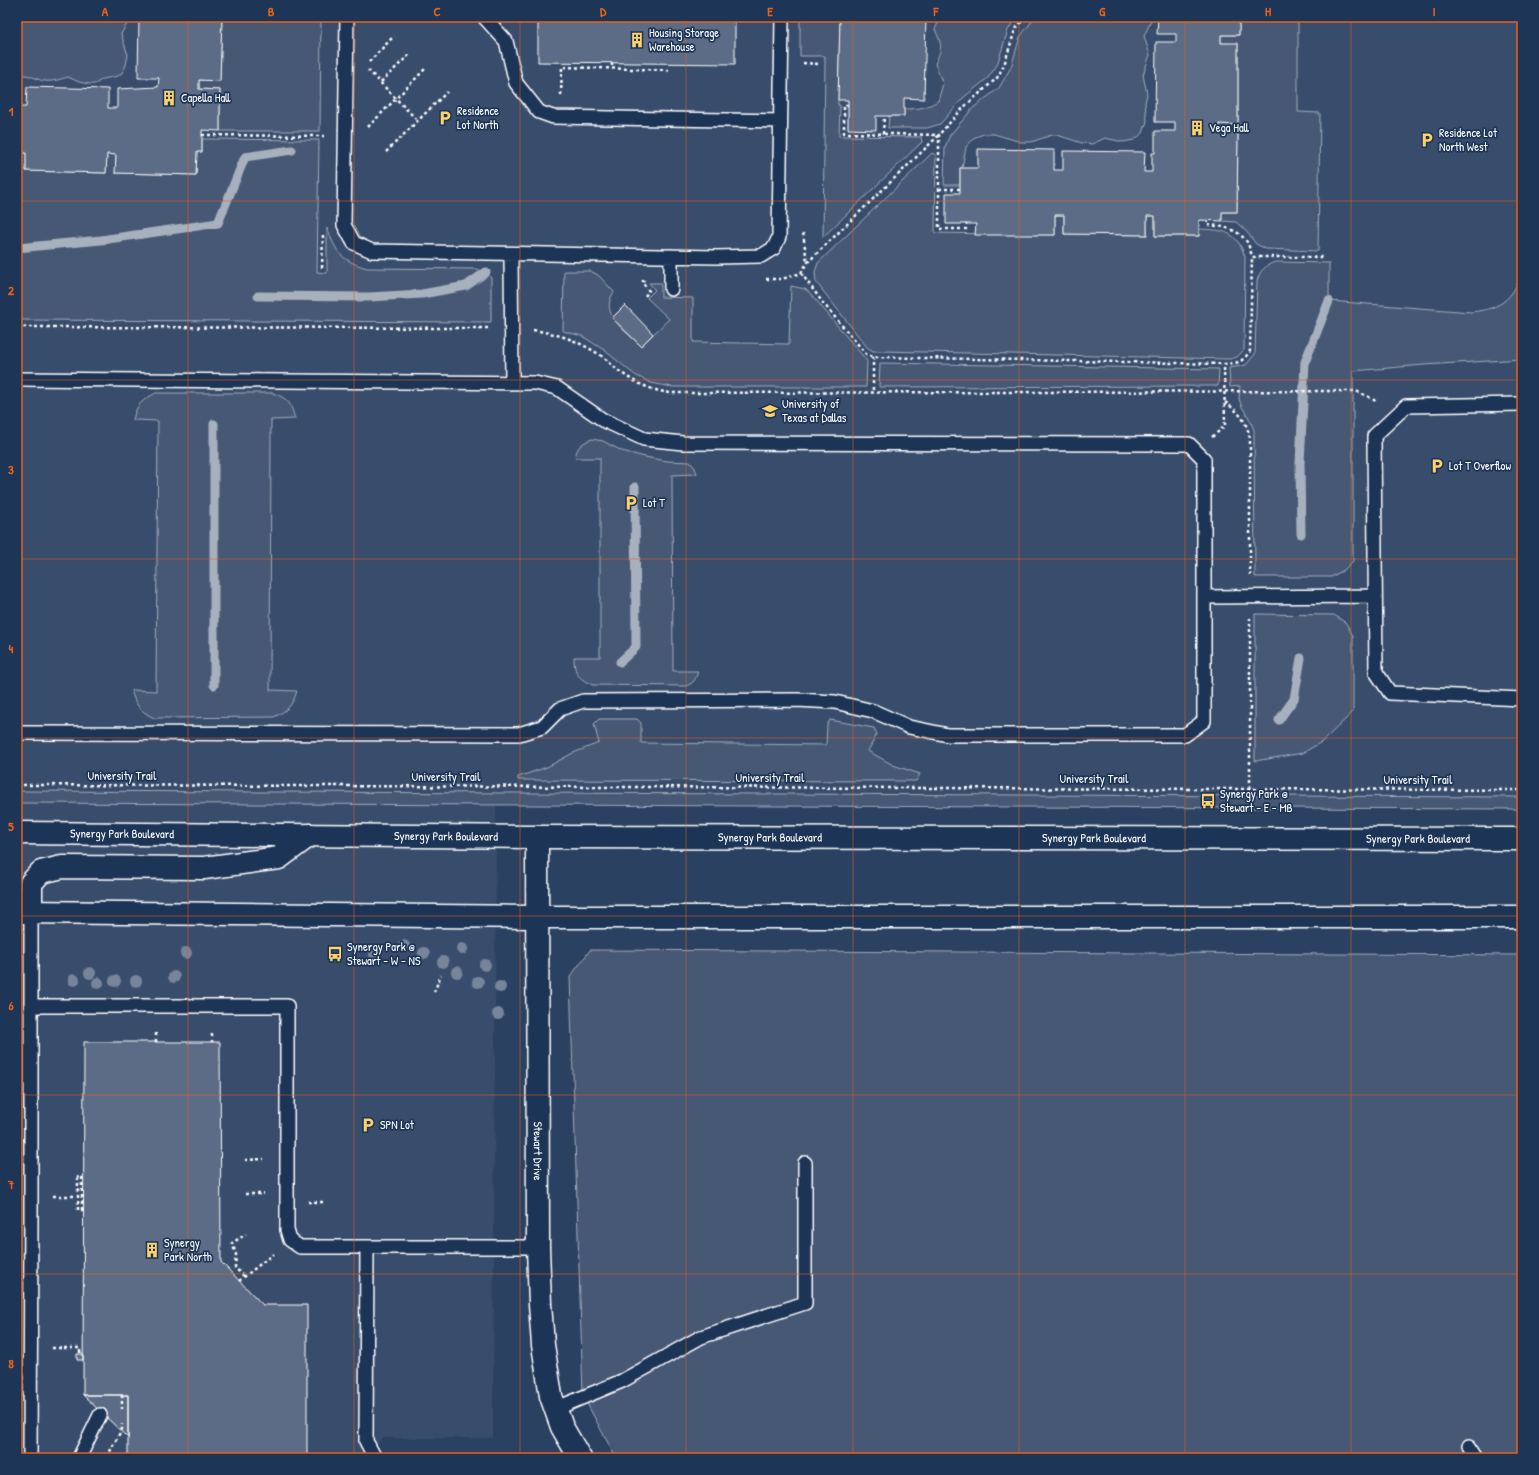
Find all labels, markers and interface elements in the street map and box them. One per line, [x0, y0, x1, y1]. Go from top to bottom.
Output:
text: A [102, 2, 109, 20]
text: B [268, 2, 275, 20]
text: C [433, 2, 441, 20]
text: D [600, 2, 607, 20]
text: E [767, 2, 773, 20]
text: F [933, 2, 940, 20]
text: G [1099, 2, 1106, 20]
text: H [1265, 2, 1271, 20]
text: I [1432, 2, 1436, 20]
place label: Housing Storage Warehouse [649, 24, 719, 55]
building icon: Housing Storage Warehouse [628, 31, 646, 49]
building icon: Capella Hall [160, 89, 178, 107]
place label: Capella Hall [181, 89, 231, 106]
text: 1 [9, 102, 14, 120]
place label: Residence Lot North [457, 102, 499, 133]
parking icon: Residence Lot North [436, 109, 454, 127]
building icon: Vega Hall [1188, 119, 1206, 137]
place label: Vega Hall [1209, 119, 1250, 136]
place label: Residence Lot North West [1439, 124, 1498, 155]
parking icon: Residence Lot North West [1418, 131, 1436, 149]
text: 2 [8, 281, 15, 299]
place label: University of Texas at Dallas [782, 395, 847, 426]
school or university icon: University of Texas at Dallas [761, 402, 779, 420]
parking icon: Lot T Overflow [1428, 457, 1446, 475]
place label: Lot T Overflow [1449, 457, 1511, 474]
text: 3 [8, 460, 14, 478]
parking icon: Lot T [622, 494, 640, 512]
place label: Lot T [643, 494, 665, 511]
text: 4 [9, 639, 14, 657]
street label: University Trail [87, 767, 157, 784]
street label: University Trail [411, 768, 481, 785]
street label: University Trail [735, 769, 805, 786]
street label: University Trail [1059, 770, 1129, 787]
street label: University Trail [1383, 771, 1453, 788]
place label: Synergy Park @ Stewart - E - MB [1220, 785, 1293, 816]
bus stop icon: Synergy Park @ Stewart - E - MB [1199, 792, 1217, 810]
text: 5 [8, 817, 14, 835]
street label: Synergy Park Boulevard [70, 824, 174, 842]
street label: Synergy Park Boulevard [394, 827, 498, 845]
street label: Synergy Park Boulevard [718, 828, 822, 846]
street label: Synergy Park Boulevard [1042, 829, 1146, 846]
street label: Synergy Park Boulevard [1366, 830, 1470, 847]
place label: Synergy Park @ Stewart - W - NS [347, 938, 421, 969]
bus stop icon: Synergy Park @ Stewart - W - NS [326, 945, 344, 963]
text: 6 [8, 996, 14, 1014]
parking icon: SPN Lot [359, 1116, 377, 1134]
place label: SPN Lot [380, 1116, 415, 1133]
street label: Stewart Drive [530, 1122, 547, 1181]
text: 7 [7, 1175, 15, 1193]
place label: Synergy Park North [164, 1234, 212, 1265]
building icon: Synergy Park North [143, 1241, 161, 1259]
text: 8 [8, 1354, 14, 1372]

